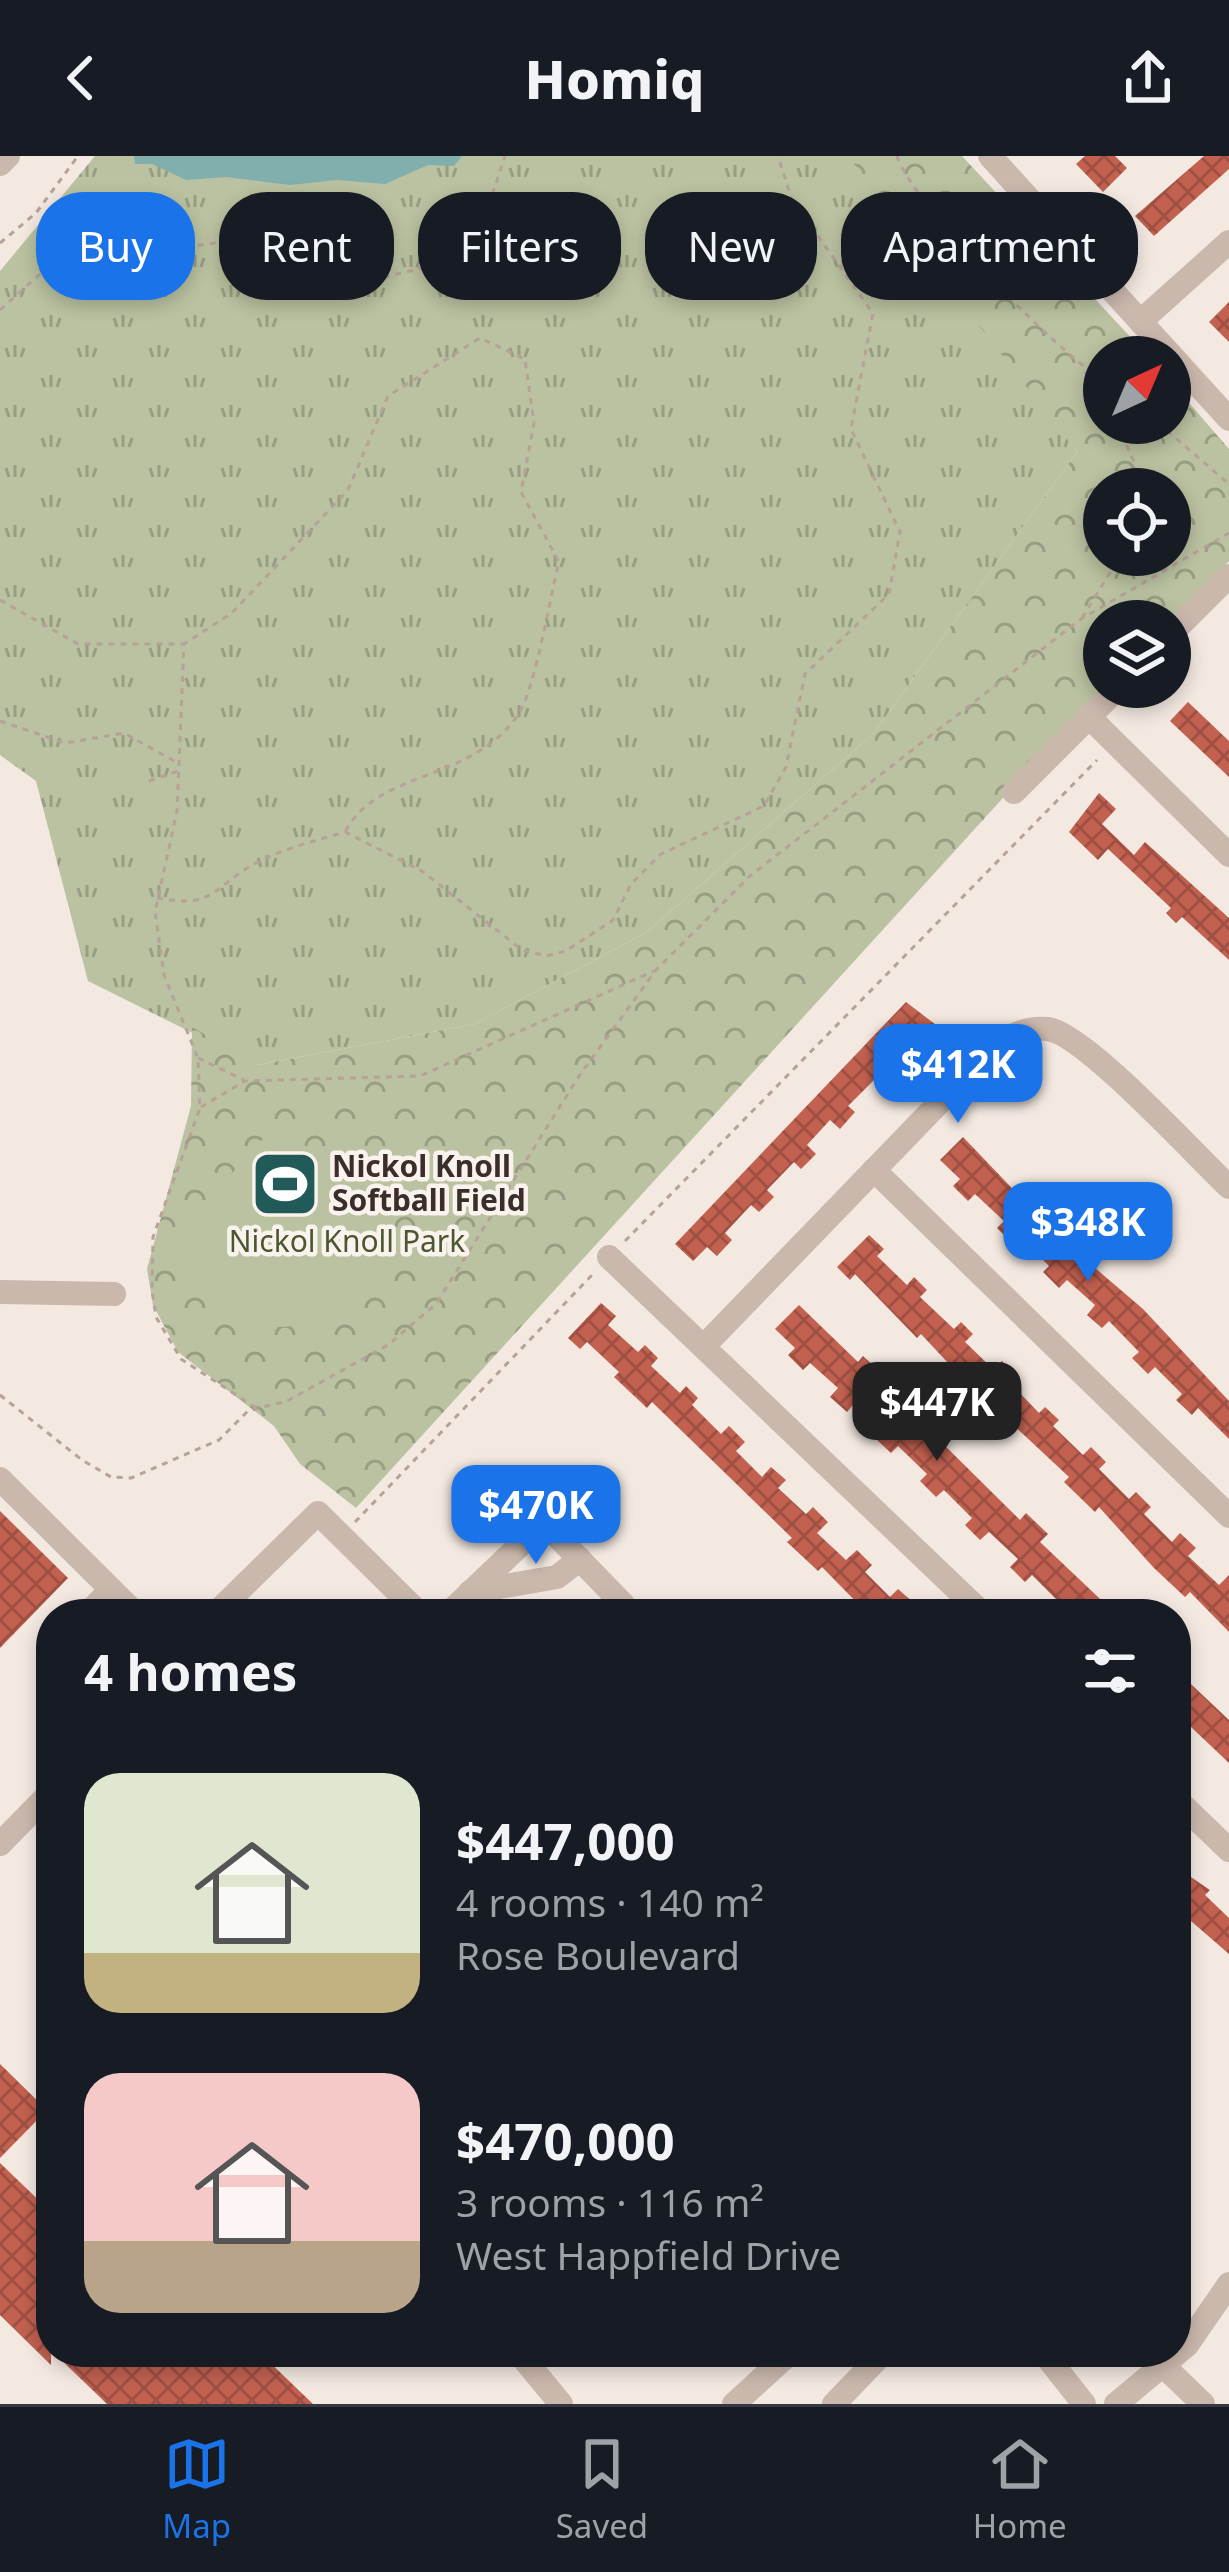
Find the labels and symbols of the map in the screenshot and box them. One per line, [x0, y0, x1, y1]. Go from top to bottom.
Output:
north arrow [1083, 336, 1191, 444]
pin: $412K [874, 1024, 1042, 1126]
place label: Nickol Knoll Softball Field [332, 1145, 526, 1220]
sports icon: Nickol Knoll Softball Field [250, 1149, 320, 1219]
pin: $348K [1004, 1182, 1172, 1284]
park label: Nickol Knoll Park [229, 1220, 465, 1261]
pin: $447K [853, 1362, 1021, 1464]
pin: $470K [452, 1465, 620, 1567]

